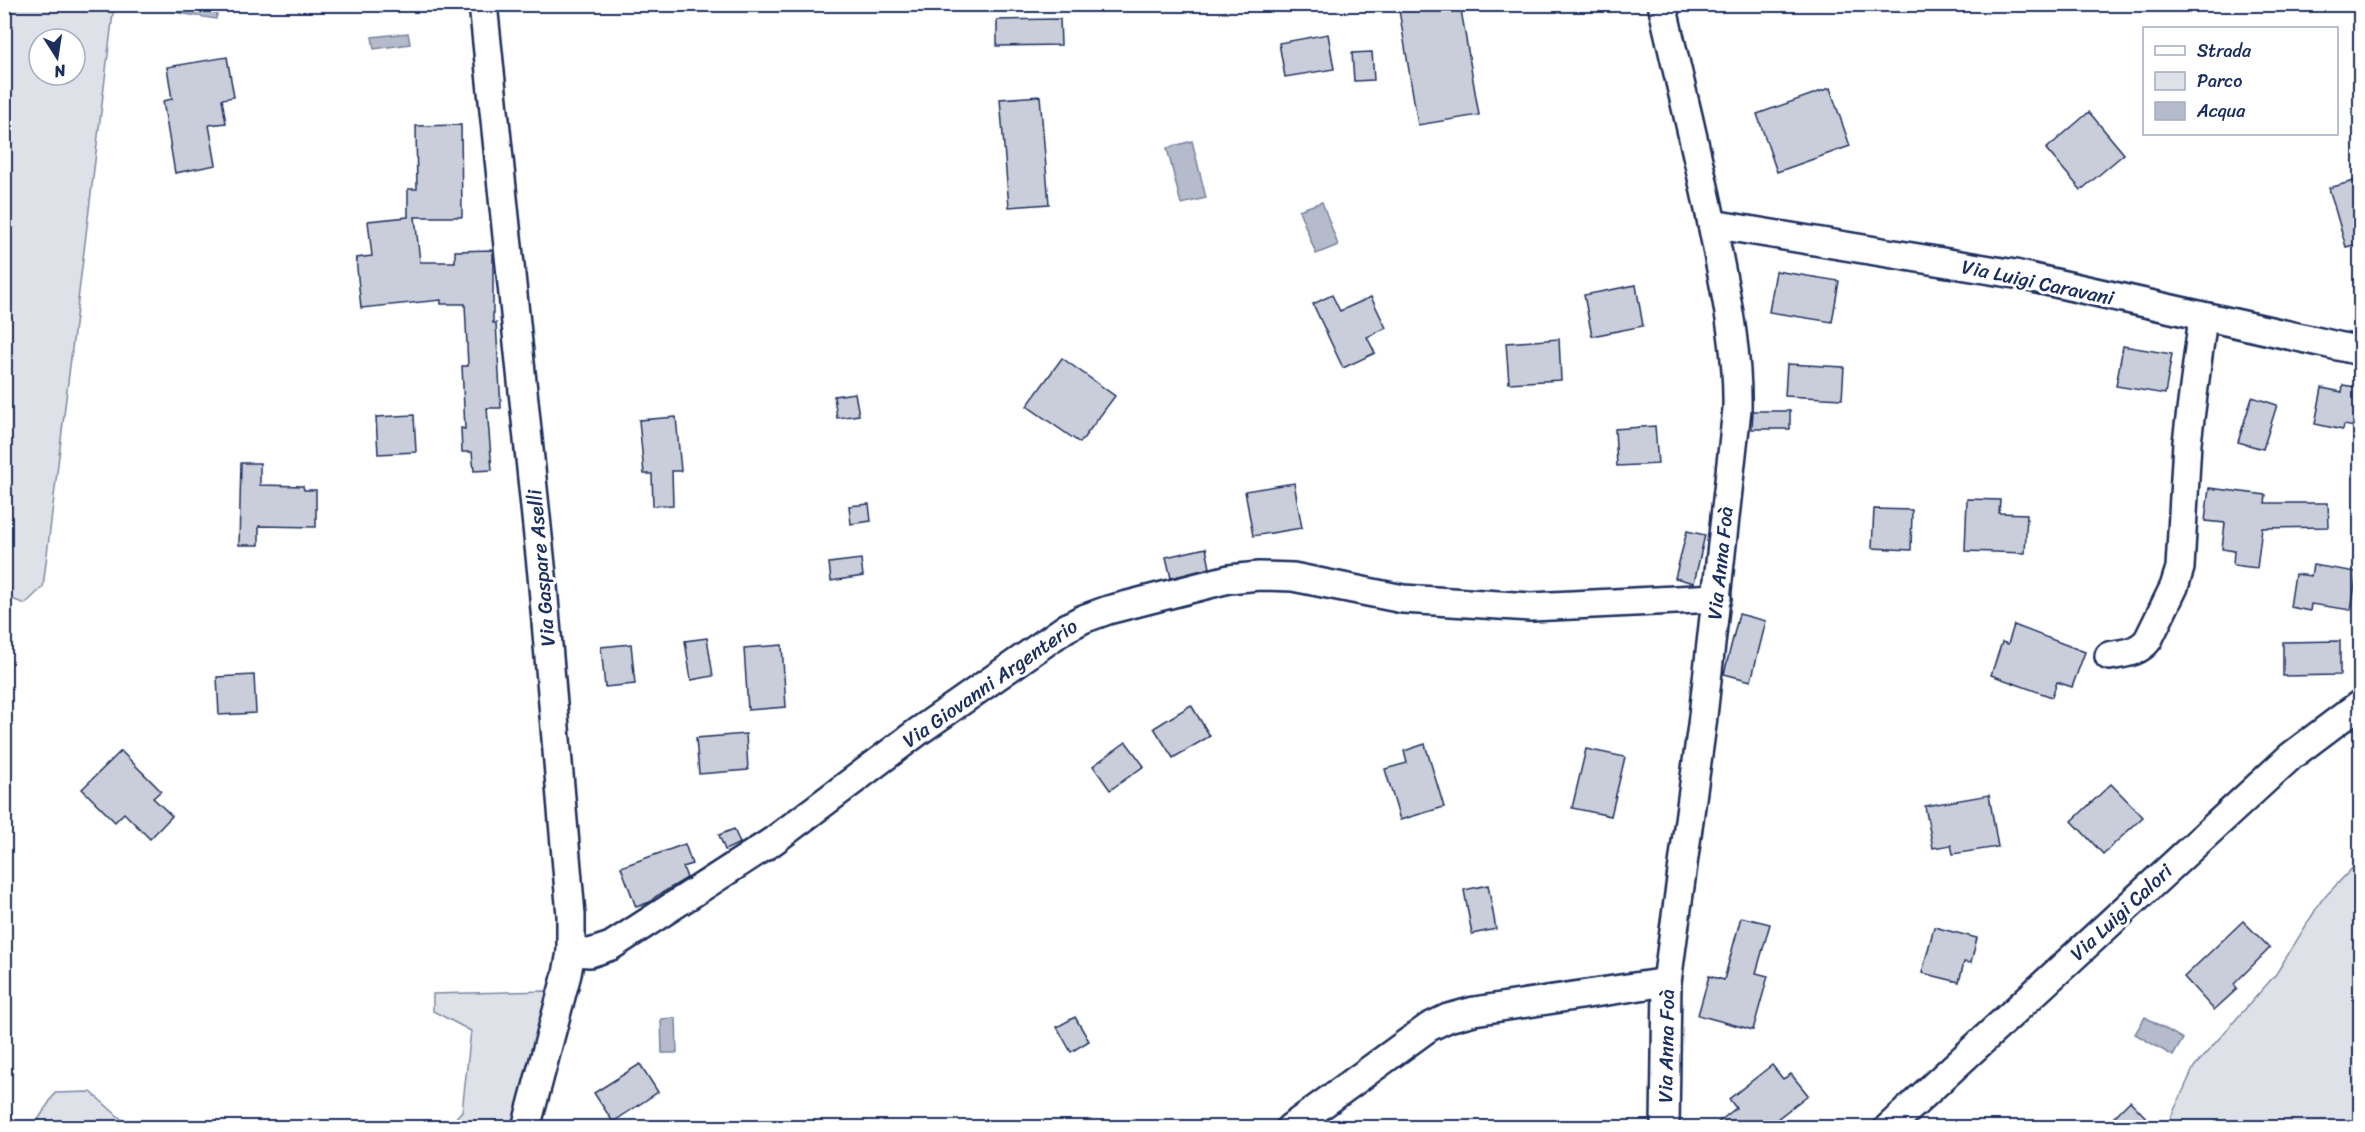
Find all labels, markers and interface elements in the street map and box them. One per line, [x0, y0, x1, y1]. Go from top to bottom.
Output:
north arrow [27, 27, 87, 87]
legend [2143, 27, 2338, 135]
text: Strada [2197, 35, 2252, 67]
text: N [51, 56, 69, 87]
text: Parco [2197, 65, 2242, 97]
text: Acqua [2196, 95, 2246, 127]
street label: Via Luigi Caravani [1959, 249, 2118, 316]
street label: Via Gaspare Aselli [517, 487, 566, 648]
street label: Via Anna Foà [1697, 505, 1744, 621]
street label: Via Giovanni Argenterio [895, 609, 1085, 757]
street label: Via Luigi Calori [2062, 854, 2182, 970]
street label: Via Anna Foà [1648, 989, 1685, 1103]

